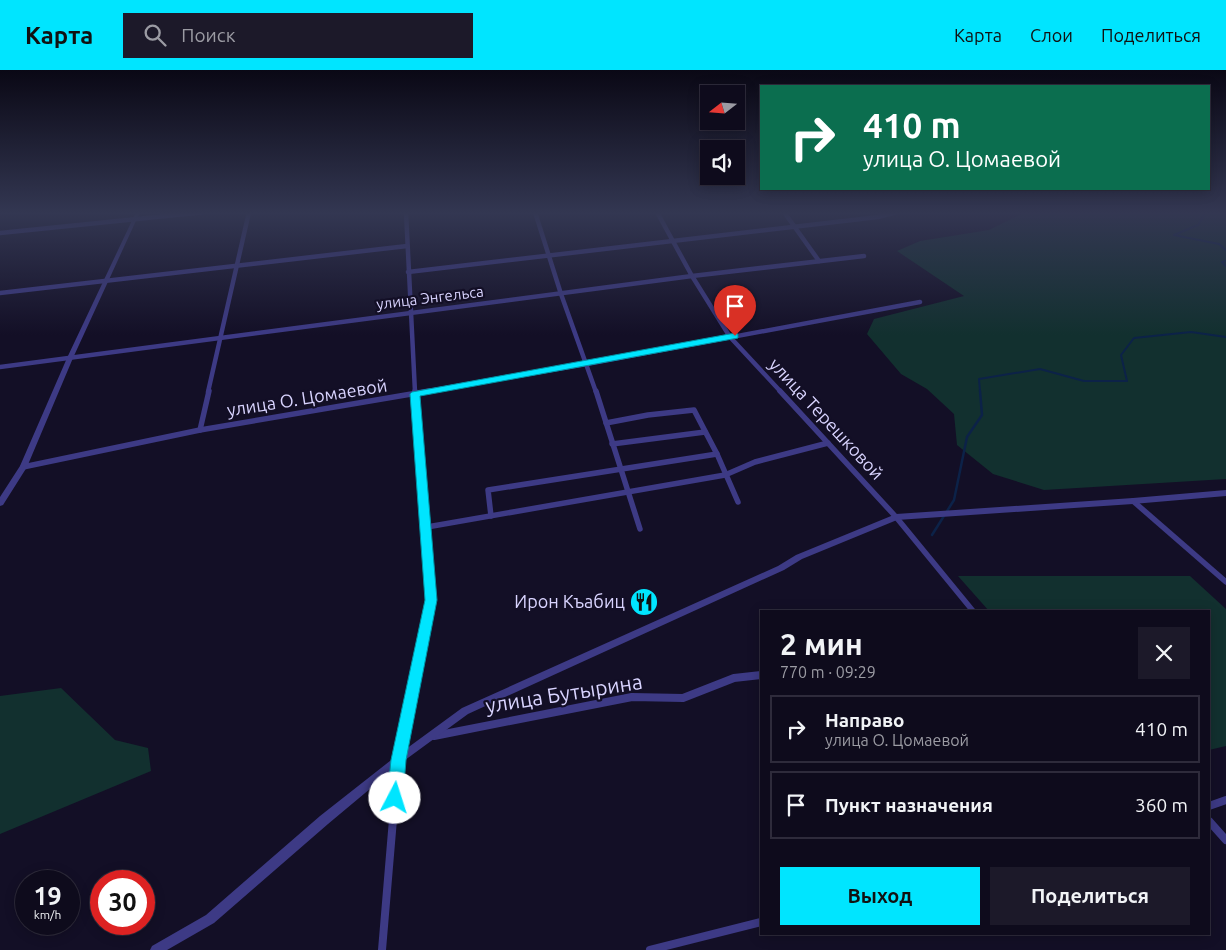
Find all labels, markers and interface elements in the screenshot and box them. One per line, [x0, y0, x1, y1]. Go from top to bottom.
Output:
search box [123, 13, 473, 58]
icon: search [141, 21, 169, 49]
text: Карта [25, 22, 93, 49]
text: Поиск [181, 24, 235, 46]
text: Карта [954, 25, 1002, 45]
text: Слои [1030, 25, 1073, 45]
text: Поделиться [1101, 25, 1201, 45]
north arrow [700, 85, 745, 130]
map controls [700, 85, 745, 185]
icon: right [780, 105, 845, 170]
text: 410 m [863, 105, 961, 145]
button: sound [700, 140, 745, 185]
text: улица О. Цомаевой [863, 146, 1061, 171]
street label: улица Энгельса [375, 282, 485, 313]
pin [714, 285, 756, 336]
icon: arrive [721, 292, 749, 320]
street label: улица Терешковой [765, 354, 888, 483]
street label: улица О. Цомаевой [225, 374, 388, 420]
restaurant icon: Ирон Къабиц [629, 587, 659, 617]
place label: Ирон Къабиц [514, 591, 625, 611]
text: 2 мин [780, 627, 863, 661]
button: close [1138, 627, 1190, 679]
text: 770 m · 09:29 [780, 663, 876, 681]
street label: улица Бутырина [484, 669, 644, 717]
text: Направо [825, 709, 905, 731]
icon: right [782, 715, 810, 743]
text: 410 m [1135, 718, 1188, 740]
text: улица О. Цомаевой [825, 731, 969, 749]
position arrow [368, 771, 420, 823]
icon: arrive [782, 791, 810, 819]
text: Пункт назначения [825, 794, 993, 816]
text: 360 m [1135, 794, 1188, 816]
button: Выход [780, 867, 980, 925]
button: Поделиться [990, 867, 1190, 925]
speed limit sign: 30 [90, 870, 155, 935]
text: 19 [33, 882, 62, 910]
text: km/h [34, 908, 61, 921]

